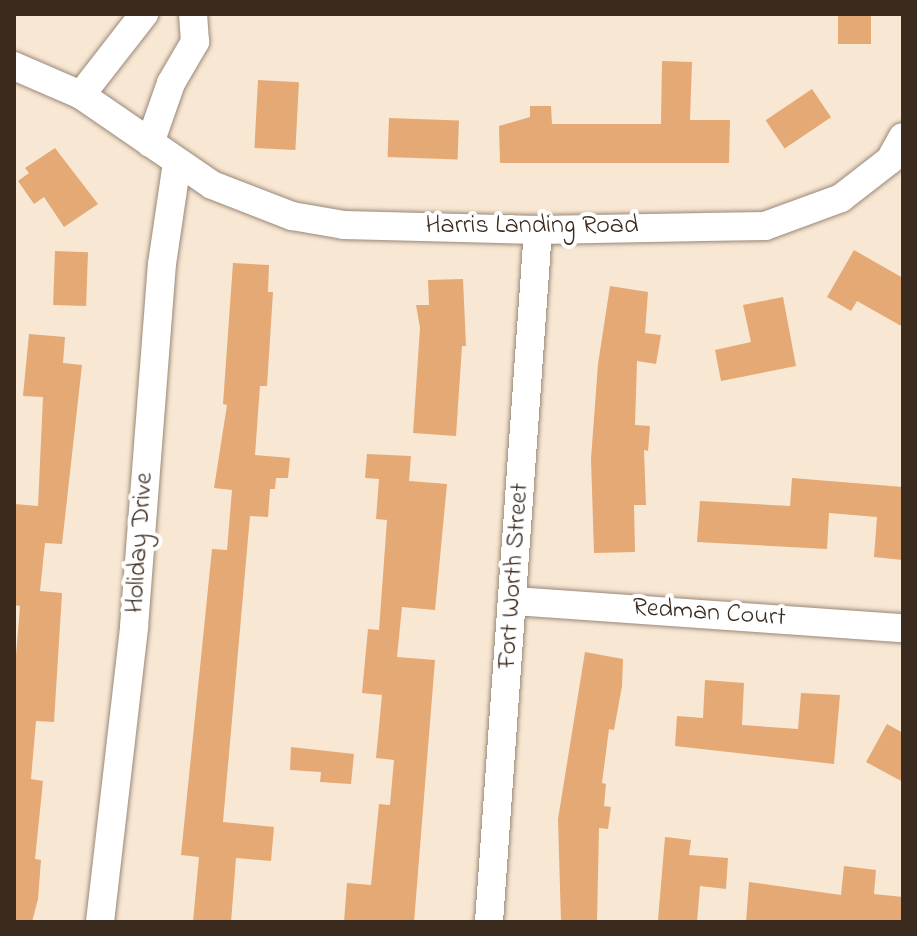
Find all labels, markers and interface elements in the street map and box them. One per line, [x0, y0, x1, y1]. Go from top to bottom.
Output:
street label: Harris Landing Road [425, 211, 639, 243]
street label: Holiday Drive [121, 472, 161, 614]
street label: Fort Worth Street [493, 482, 537, 670]
street label: Redman Court [631, 593, 787, 635]

